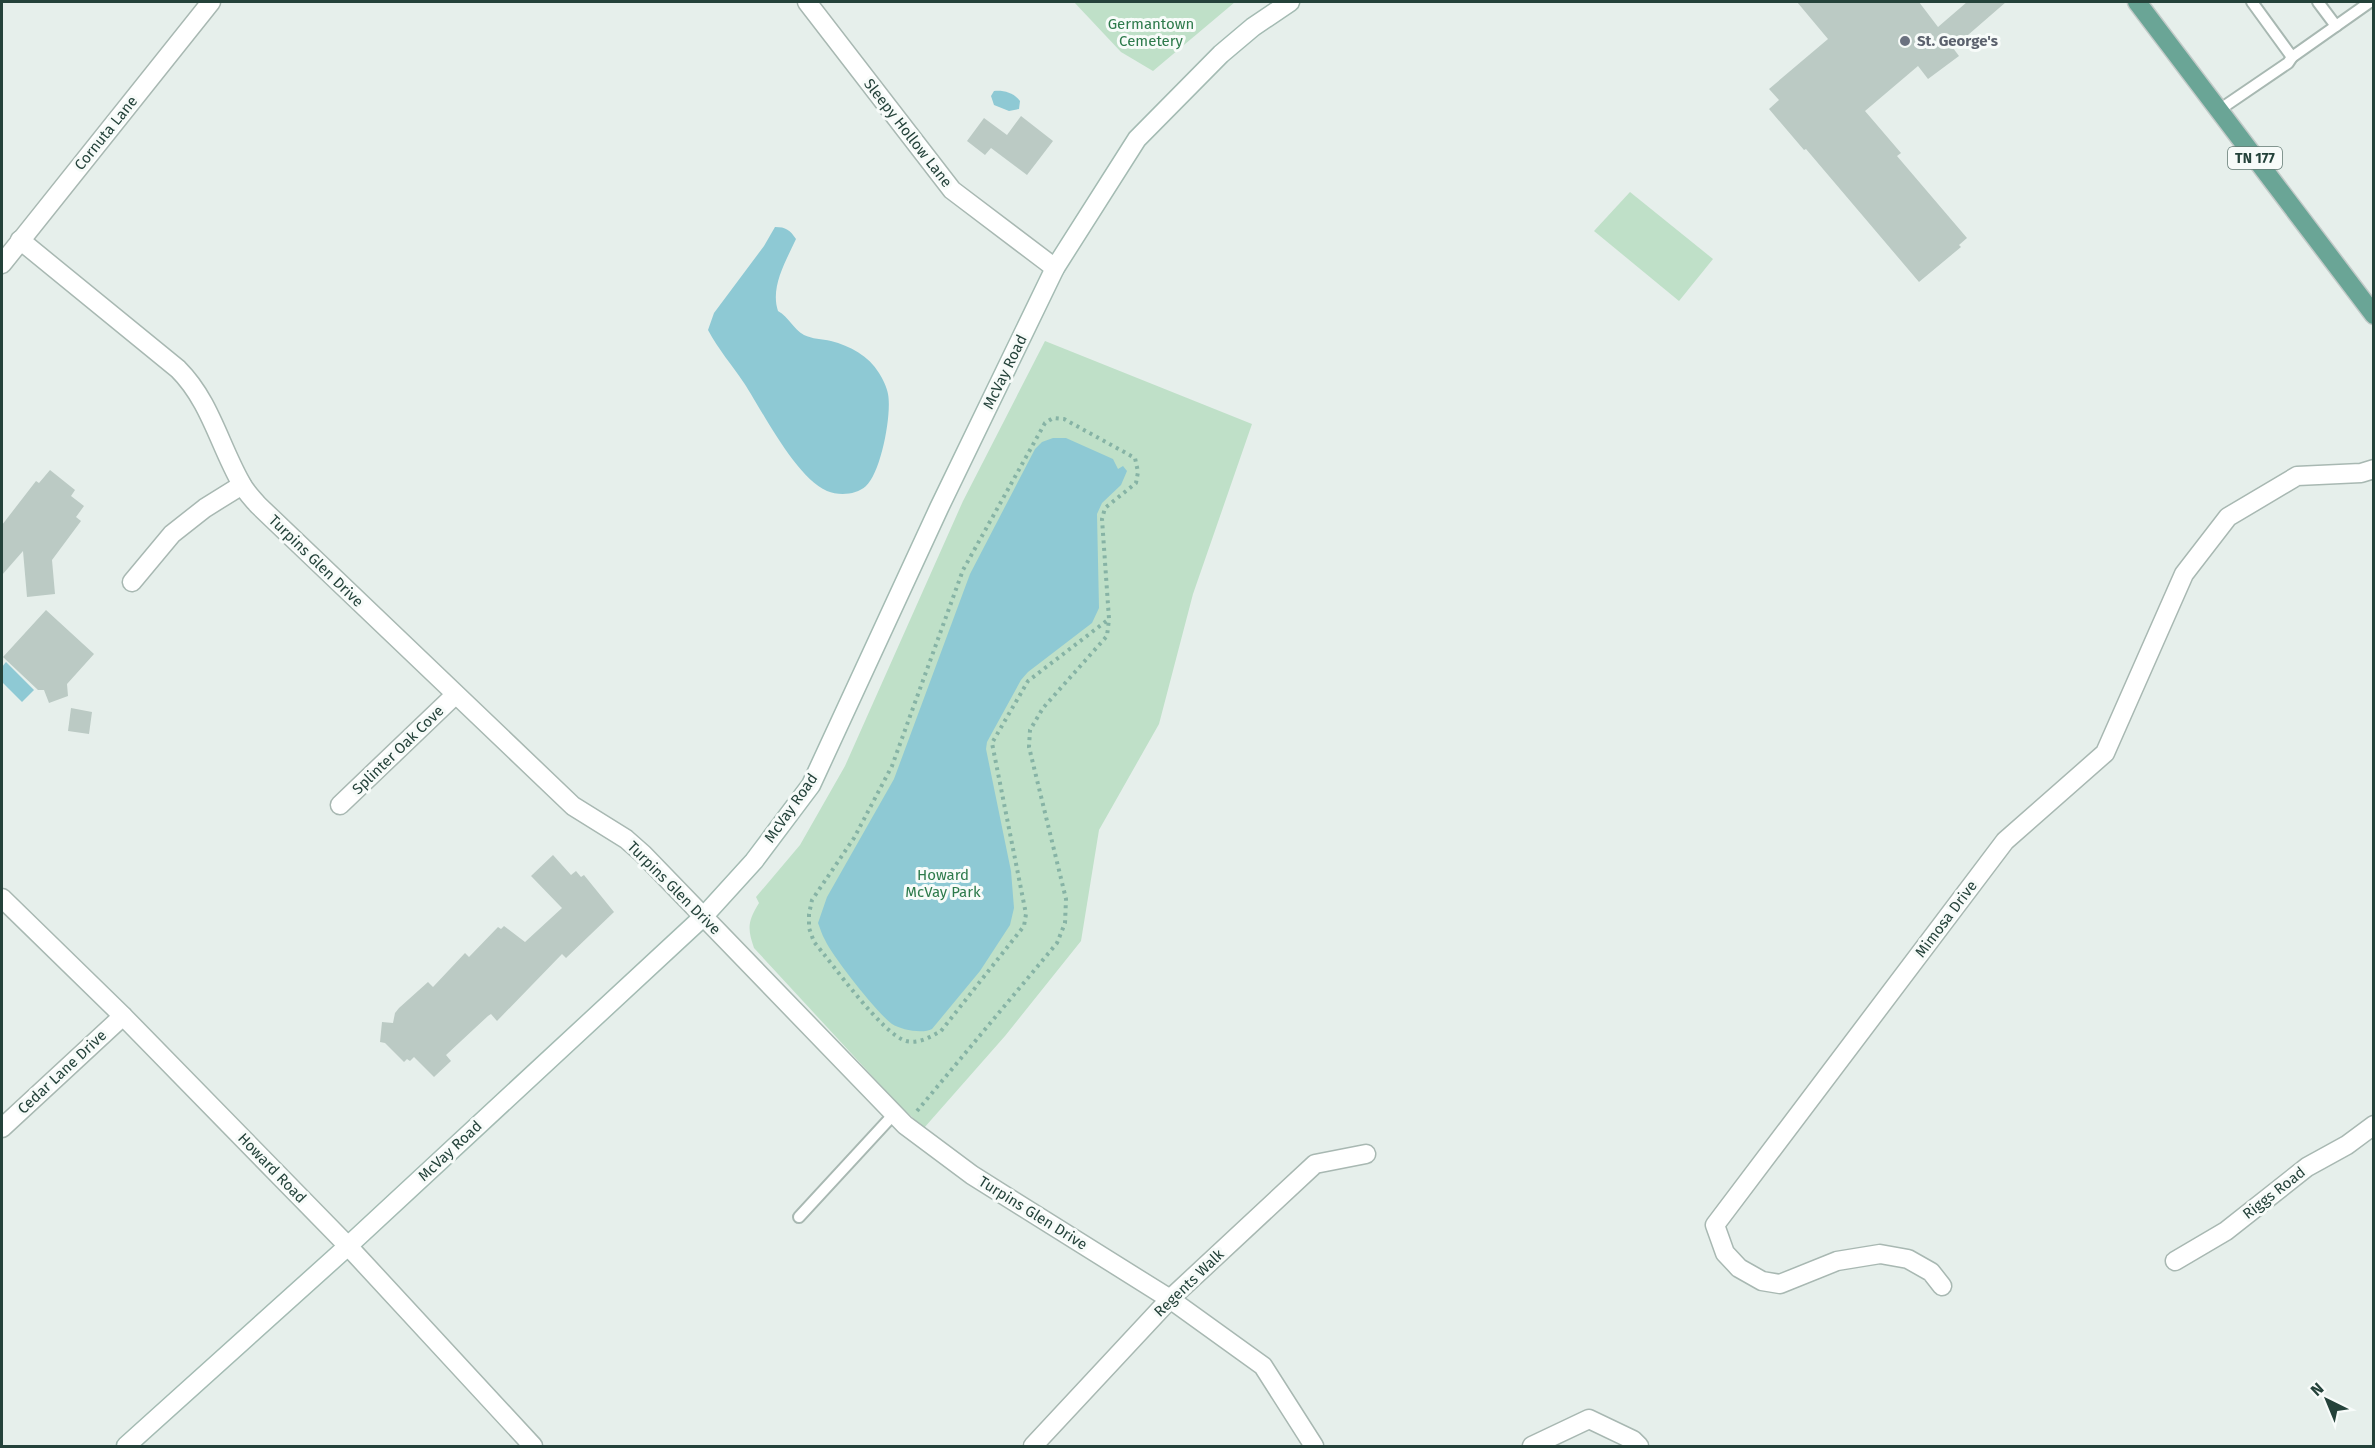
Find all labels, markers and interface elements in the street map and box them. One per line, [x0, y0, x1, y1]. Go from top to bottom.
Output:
park label: Germantown Cemetery [1108, 15, 1194, 50]
place label: St. George's [1917, 32, 1998, 50]
marker: St. George's [1898, 34, 1912, 48]
street label: Sleepy Hollow Lane [860, 75, 956, 191]
street label: Cornuta Lane [71, 92, 141, 174]
road number: TN 177 [2228, 147, 2282, 169]
street label: McVay Road [979, 332, 1031, 412]
street label: Turpins Glen Drive [265, 511, 367, 611]
street label: Splinter Oak Cove [349, 702, 447, 798]
street label: McVay Road [761, 770, 821, 846]
street label: Turpins Glen Drive [624, 838, 724, 938]
park label: Howard McVay Park [905, 866, 981, 901]
street label: Mimosa Drive [1911, 877, 1981, 961]
street label: Cedar Lane Drive [14, 1026, 110, 1118]
street label: McVay Road [414, 1117, 486, 1185]
street label: Howard Road [234, 1129, 310, 1207]
street label: Riggs Road [2239, 1163, 2309, 1223]
street label: Turpins Glen Drive [975, 1172, 1091, 1254]
street label: Regents Walk [1150, 1245, 1228, 1321]
north arrow [2297, 1370, 2357, 1430]
text: N [2307, 1379, 2327, 1400]

